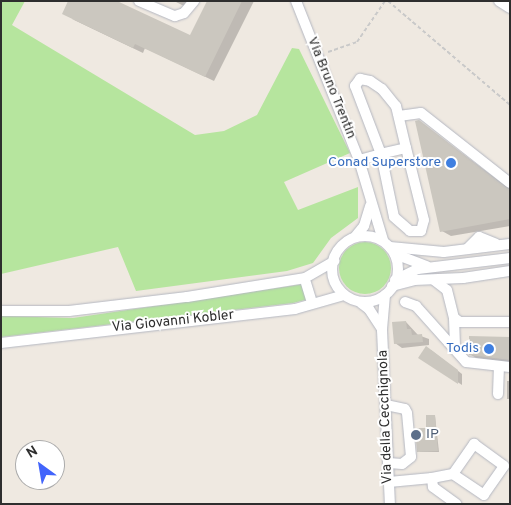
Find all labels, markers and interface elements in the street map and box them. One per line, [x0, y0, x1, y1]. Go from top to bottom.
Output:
street label: Via Bruno Trentin [303, 34, 359, 142]
place label: Conad Superstore [328, 155, 441, 171]
marker: Conad Superstore [445, 157, 457, 169]
street label: Via Giovanni Kobler [111, 307, 235, 337]
place label: Todis [446, 341, 479, 357]
marker: Todis [483, 343, 495, 355]
street label: Via della Cecchignola [375, 350, 397, 484]
place label: IP [426, 427, 439, 443]
marker: IP [410, 429, 422, 441]
north arrow [15, 440, 65, 490]
text: N [24, 443, 41, 463]

